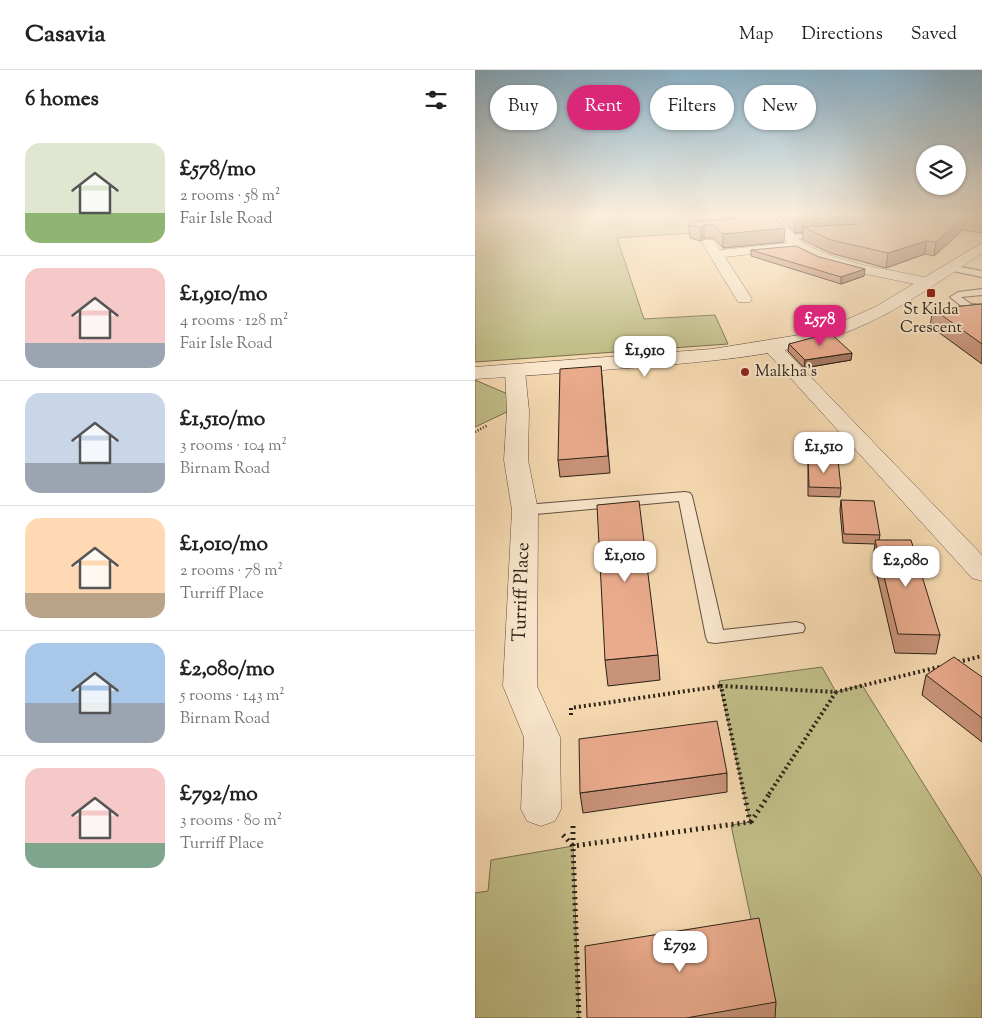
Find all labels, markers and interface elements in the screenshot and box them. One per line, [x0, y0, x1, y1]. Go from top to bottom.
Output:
text: Casavia [25, 18, 106, 52]
text: Map [739, 22, 774, 48]
text: Directions [802, 22, 883, 48]
text: Saved [911, 22, 957, 48]
text: 6 homes [25, 85, 99, 115]
chip: Buy [490, 85, 557, 130]
chip: Rent [567, 85, 640, 130]
chip: Filters [650, 85, 734, 130]
chip: New [744, 85, 816, 130]
icon: filters [422, 86, 450, 114]
map controls [916, 145, 966, 195]
button: layers [916, 145, 966, 195]
text: £578/mo [180, 155, 256, 185]
icon: home [65, 163, 125, 223]
text: 2 rooms · 58 m² [180, 185, 280, 208]
text: Fair Isle Road [180, 208, 273, 231]
text: £1,910/mo [180, 280, 267, 310]
marker: St Kilda Crescent [925, 287, 937, 299]
icon: home [65, 288, 125, 348]
place label: St Kilda Crescent [900, 299, 962, 340]
pin: £578 [790, 304, 850, 347]
text: £578 [805, 309, 835, 332]
text: 4 rooms · 128 m² [180, 310, 288, 333]
text: Fair Isle Road [180, 333, 273, 356]
pin: £1,910 [604, 336, 686, 378]
text: £1,910 [625, 340, 665, 363]
place label: Malkha's [755, 361, 817, 384]
marker: Malkha's [739, 366, 751, 378]
text: £1,510/mo [180, 405, 265, 435]
icon: home [65, 413, 125, 473]
pin: £1,510 [783, 432, 865, 474]
text: 3 rooms · 104 m² [180, 435, 287, 458]
text: £1,510 [805, 436, 843, 459]
text: Birnam Road [180, 458, 270, 481]
text: £1,010/mo [180, 530, 268, 560]
icon: home [65, 538, 125, 598]
pin: £1,010 [584, 540, 666, 583]
street label: Turriff Place [507, 542, 537, 642]
text: £1,010 [605, 545, 645, 568]
pin: £2,080 [865, 546, 947, 588]
text: £2,080 [884, 550, 928, 573]
text: 2 rooms · 78 m² [180, 560, 283, 583]
text: Turriff Place [180, 583, 264, 606]
text: £2,080/mo [180, 655, 274, 685]
icon: home [65, 663, 125, 723]
text: 5 rooms · 143 m² [180, 685, 285, 708]
text: Birnam Road [180, 708, 270, 731]
text: £792/mo [180, 780, 258, 810]
icon: home [65, 788, 125, 848]
text: 3 rooms · 80 m² [180, 810, 282, 833]
text: Turriff Place [180, 833, 264, 856]
pin: £792 [650, 930, 710, 973]
text: £792 [664, 935, 696, 958]

